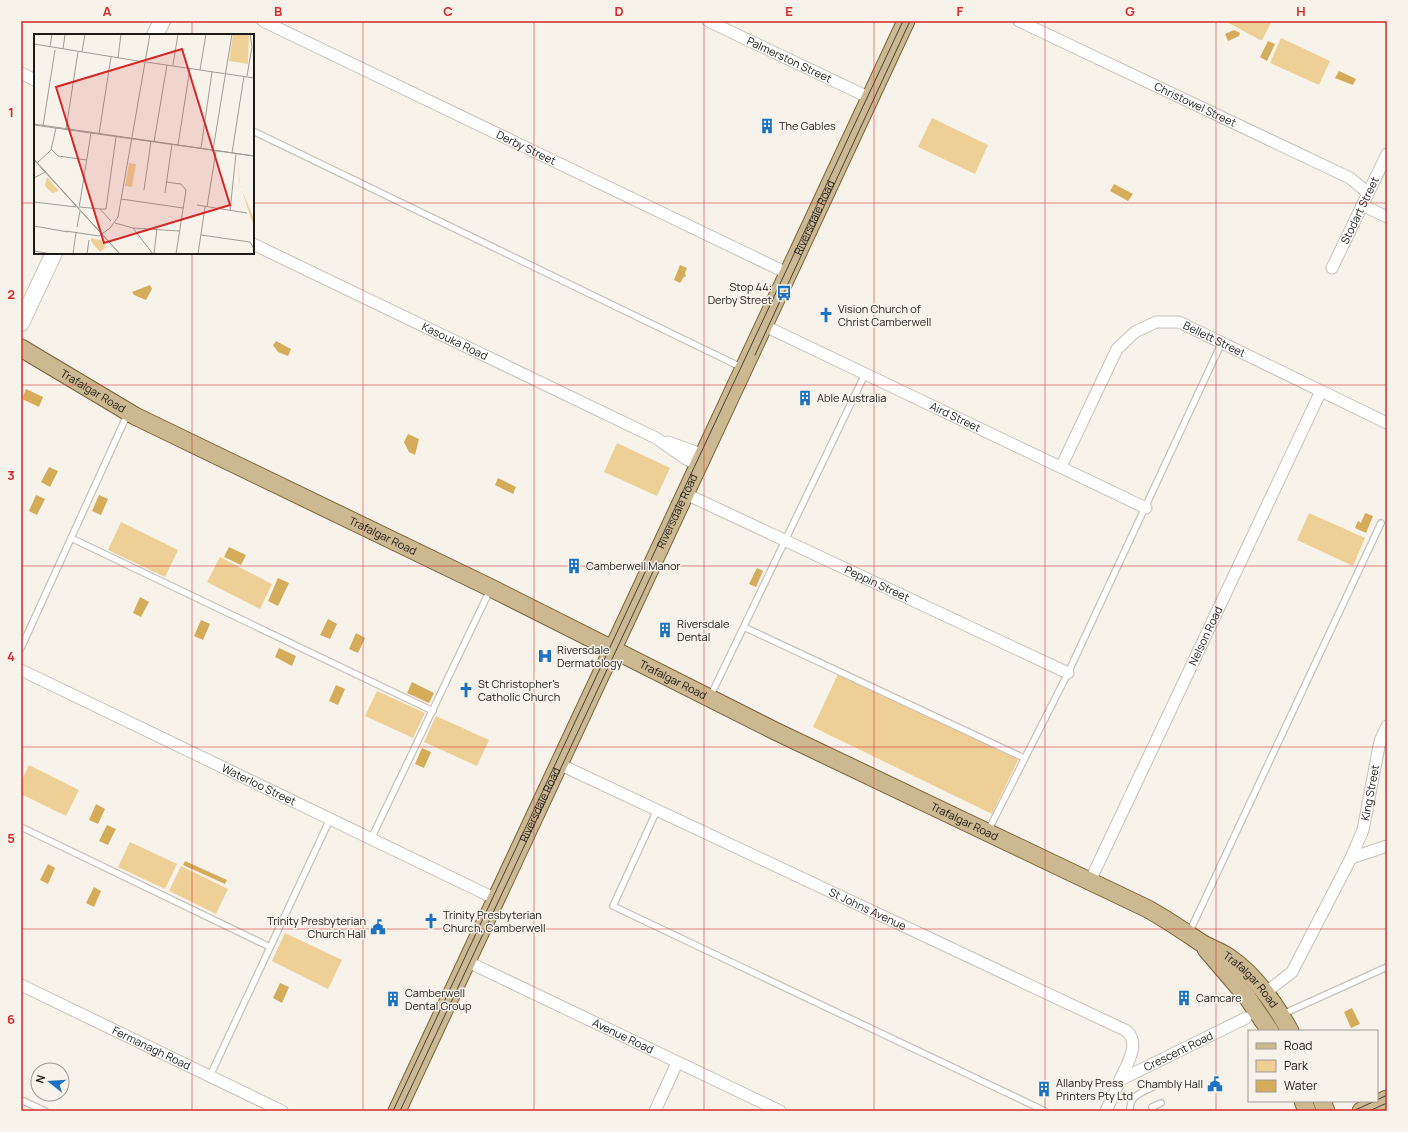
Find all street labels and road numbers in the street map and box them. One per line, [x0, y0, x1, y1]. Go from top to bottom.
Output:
street label: Palmerston Street [745, 33, 834, 86]
street label: Christowel Street [1152, 78, 1239, 130]
street label: Derby Street [494, 126, 559, 168]
street label: Stodart Street [1337, 174, 1382, 246]
street label: Riversdale Road [790, 178, 838, 257]
street label: Bellett Street [1181, 317, 1248, 360]
street label: Kasouka Road [420, 318, 490, 363]
street label: Trafalgar Road [58, 365, 129, 416]
street label: Aird Street [928, 398, 983, 435]
street label: Riversdale Road [653, 471, 701, 551]
street label: Trafalgar Road [347, 513, 419, 558]
street label: Peppin Street [843, 562, 912, 605]
street label: Nelson Road [1185, 604, 1225, 668]
street label: Trafalgar Road [637, 656, 709, 702]
street label: Waterloo Street [219, 760, 299, 808]
street label: King Street [1357, 763, 1382, 822]
street label: Riversdale Road [516, 765, 563, 844]
street label: Trafalgar Road [928, 798, 1001, 844]
street label: St Johns Avenue [827, 884, 909, 933]
street label: Trafalgar Road [1221, 948, 1282, 1010]
street label: Avenue Road [590, 1015, 656, 1057]
street label: Fermanagh Road [110, 1022, 193, 1073]
street label: Crescent Road [1141, 1027, 1215, 1074]

